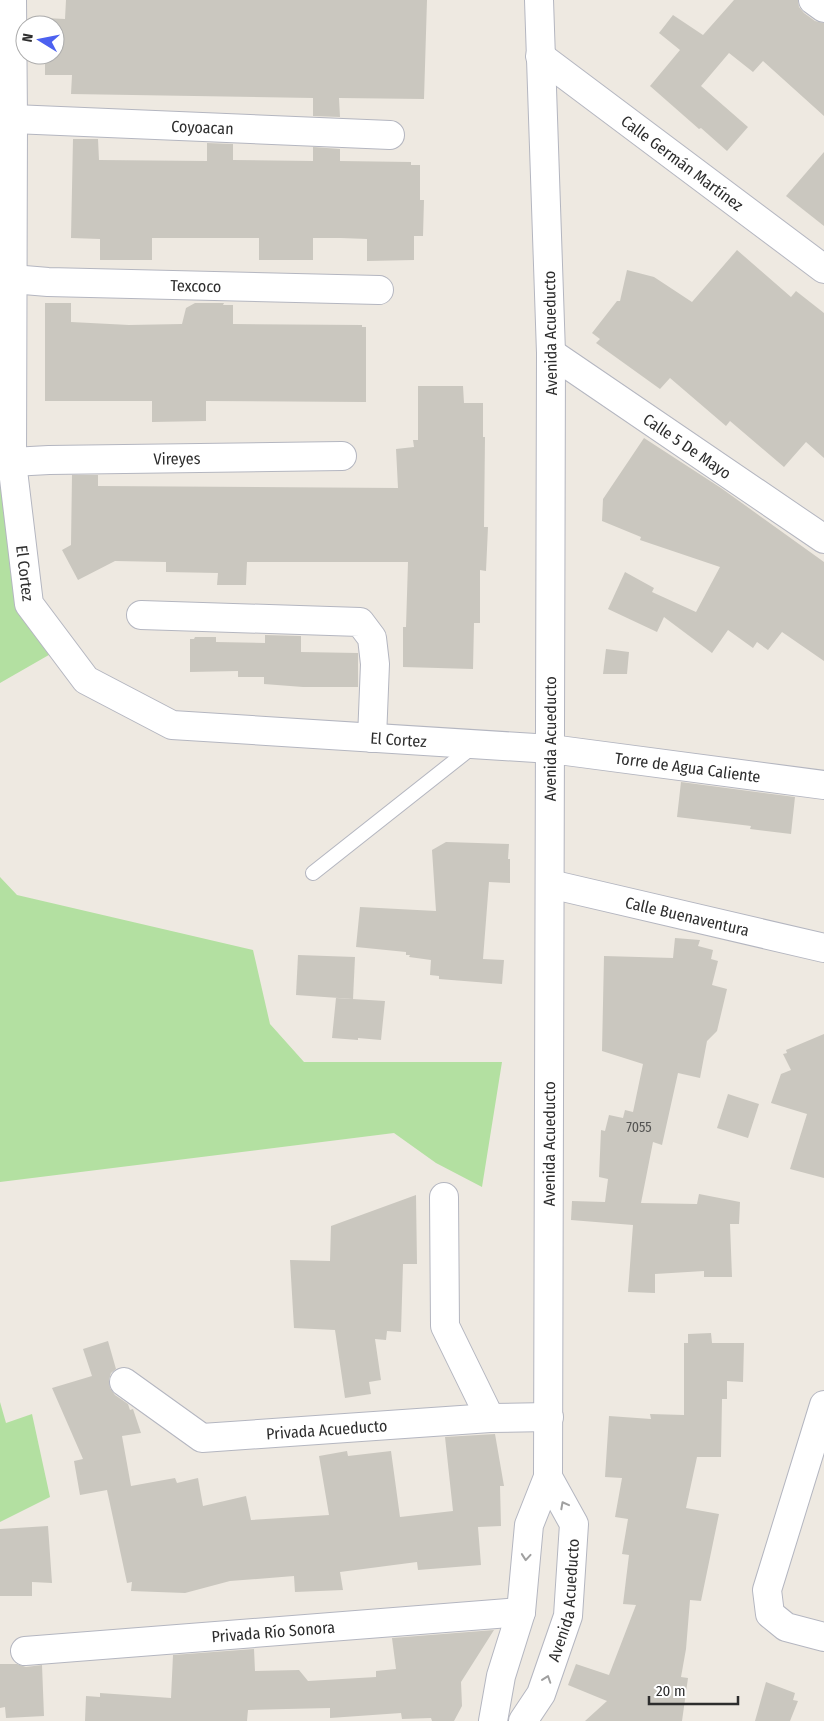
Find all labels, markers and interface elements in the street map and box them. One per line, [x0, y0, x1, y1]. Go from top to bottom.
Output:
north arrow [15, 15, 65, 65]
text: N [19, 32, 37, 43]
street label: Calle Germán Martínez [617, 111, 747, 215]
street label: Coyoacan [171, 117, 234, 138]
street label: Avenida Acueducto [540, 271, 561, 395]
street label: Texcoco [170, 276, 222, 296]
street label: Calle 5 De Mayo [639, 410, 735, 483]
street label: Vireyes [153, 449, 201, 469]
street label: El Cortez [12, 544, 38, 602]
street label: Avenida Acueducto [541, 676, 560, 801]
street label: El Cortez [370, 729, 427, 751]
street label: Torre de Agua Caliente [614, 749, 762, 787]
street label: Calle Buenaventura [623, 893, 751, 940]
street label: Avenida Acueducto [540, 1081, 559, 1206]
house number: 7055 [626, 1119, 652, 1136]
street label: Privada Acueducto [266, 1416, 388, 1444]
one-way arrow [560, 1502, 570, 1511]
street label: Avenida Acueducto [544, 1538, 583, 1664]
one-way arrow [521, 1553, 532, 1561]
street label: Privada Río Sonora [211, 1618, 336, 1646]
scale bar [649, 1674, 738, 1706]
one-way arrow [541, 1675, 551, 1684]
text: 20 m [656, 1682, 686, 1700]

